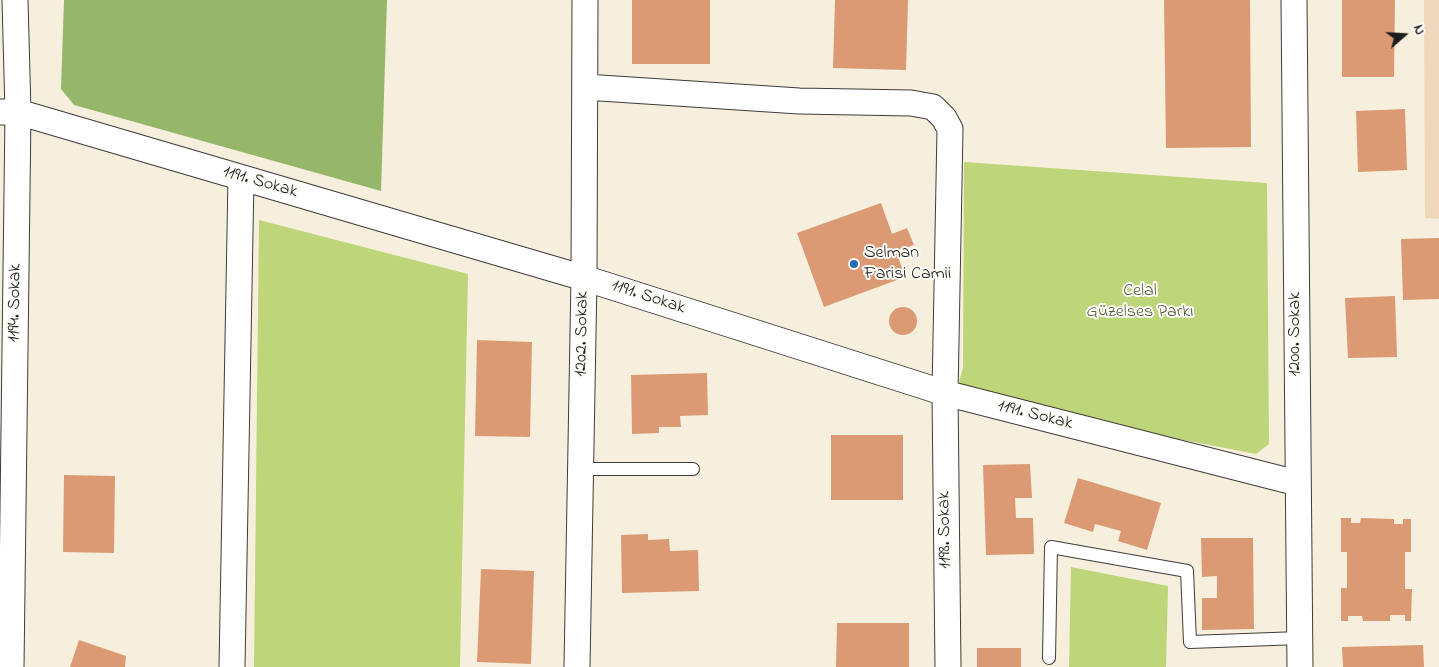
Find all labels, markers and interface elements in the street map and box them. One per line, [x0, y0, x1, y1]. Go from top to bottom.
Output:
north arrow [1379, 10, 1429, 60]
text: N [1407, 22, 1430, 38]
street label: 1191. Sokak [220, 162, 300, 204]
place label: Selman Farisi Camii [864, 243, 951, 286]
marker: Selman Farisi Camii [848, 258, 860, 270]
street label: 1194. Sokak [5, 264, 27, 342]
street label: 1191. Sokak [608, 276, 688, 320]
park label: Celal Güzelses Parkı [1087, 281, 1193, 324]
street label: 1202. Sokak [571, 291, 595, 377]
street label: 1200. Sokak [1285, 292, 1307, 376]
street label: 1191. Sokak [995, 396, 1075, 436]
street label: 1198. Sokak [935, 491, 957, 569]

